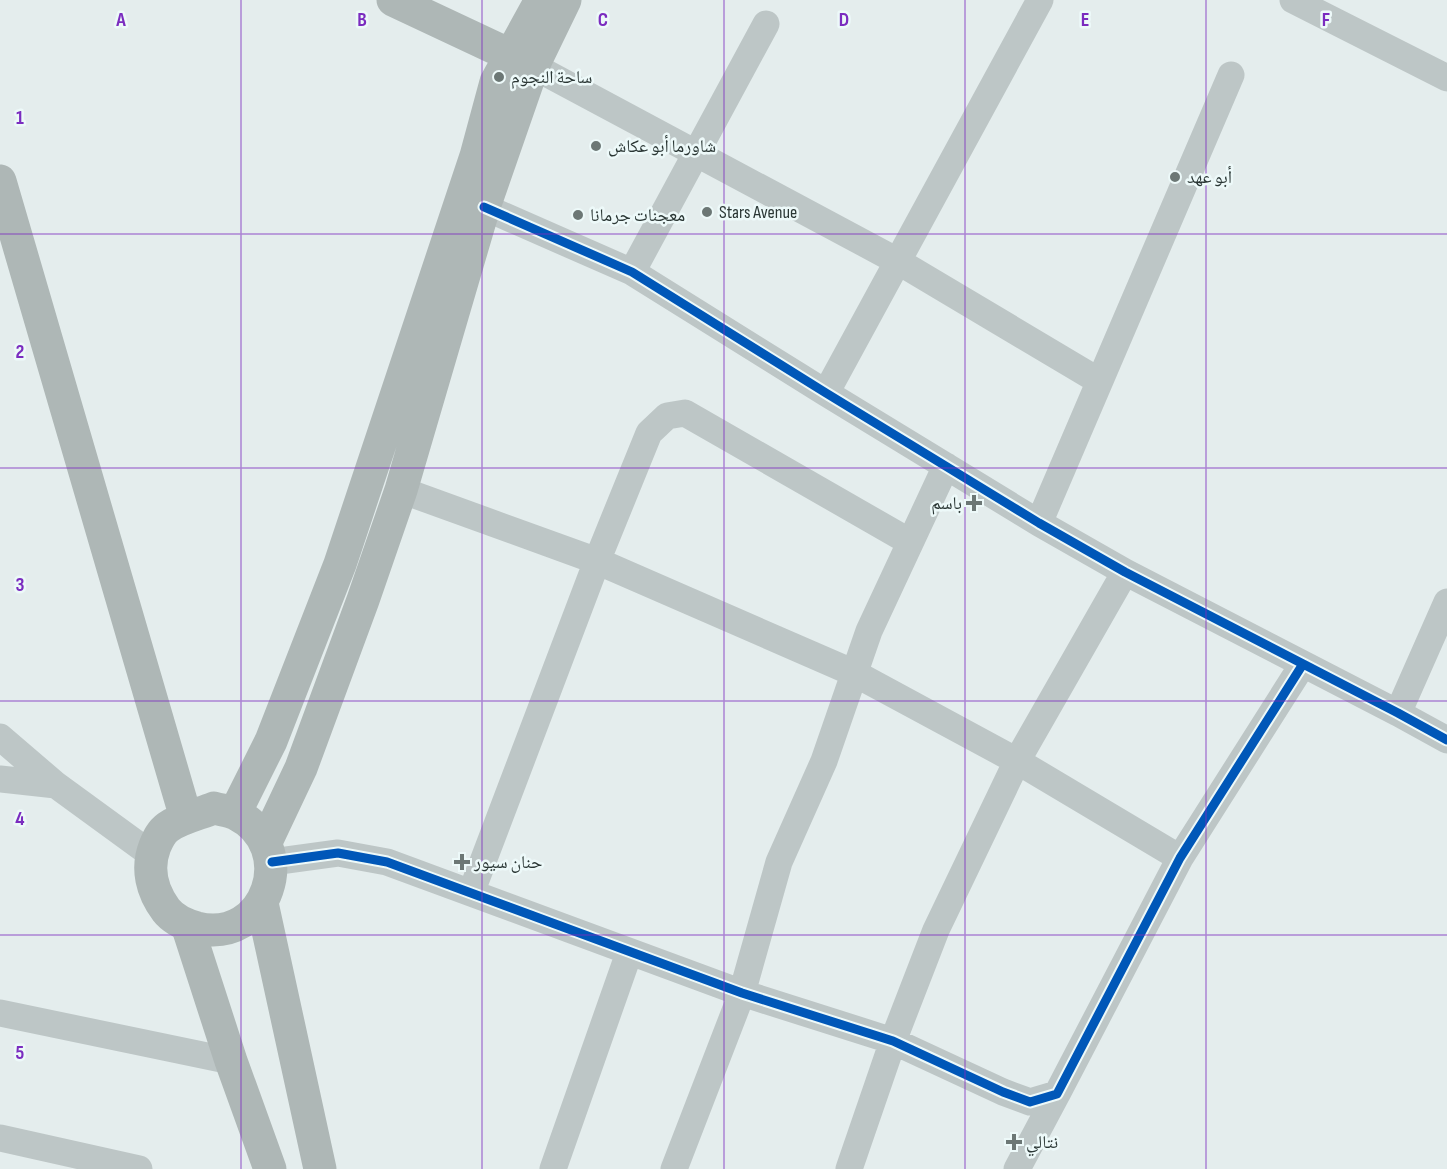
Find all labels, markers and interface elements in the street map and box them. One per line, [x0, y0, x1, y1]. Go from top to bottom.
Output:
text: A [115, 8, 126, 32]
text: B [357, 8, 367, 32]
text: C [598, 8, 608, 32]
text: D [839, 8, 849, 32]
text: E [1081, 8, 1089, 32]
text: F [1322, 8, 1330, 32]
place label: ساحة النجوم [511, 67, 592, 89]
marker: ساحة النجوم [492, 70, 506, 84]
text: 1 [16, 106, 24, 130]
place label: شاورما أبو عكاش [608, 135, 716, 157]
marker: شاورما أبو عكاش [589, 139, 603, 153]
place label: أبو عهد [1187, 166, 1232, 188]
marker: أبو عهد [1168, 170, 1182, 184]
place label: Stars Avenue [719, 202, 797, 223]
place label: معجنات جرمانا [590, 205, 685, 226]
marker: Stars Avenue [700, 205, 714, 219]
marker: معجنات جرمانا [571, 208, 585, 222]
text: 2 [16, 340, 24, 364]
place label: باسم [931, 493, 962, 515]
marker: باسم [967, 496, 981, 510]
text: 3 [16, 573, 25, 597]
text: 4 [15, 807, 25, 831]
place label: حنان سيور [473, 852, 542, 873]
marker: حنان سيور [455, 855, 469, 869]
text: 5 [16, 1041, 25, 1065]
place label: نتالي [1026, 1132, 1058, 1157]
marker: نتالي [1007, 1135, 1021, 1149]

